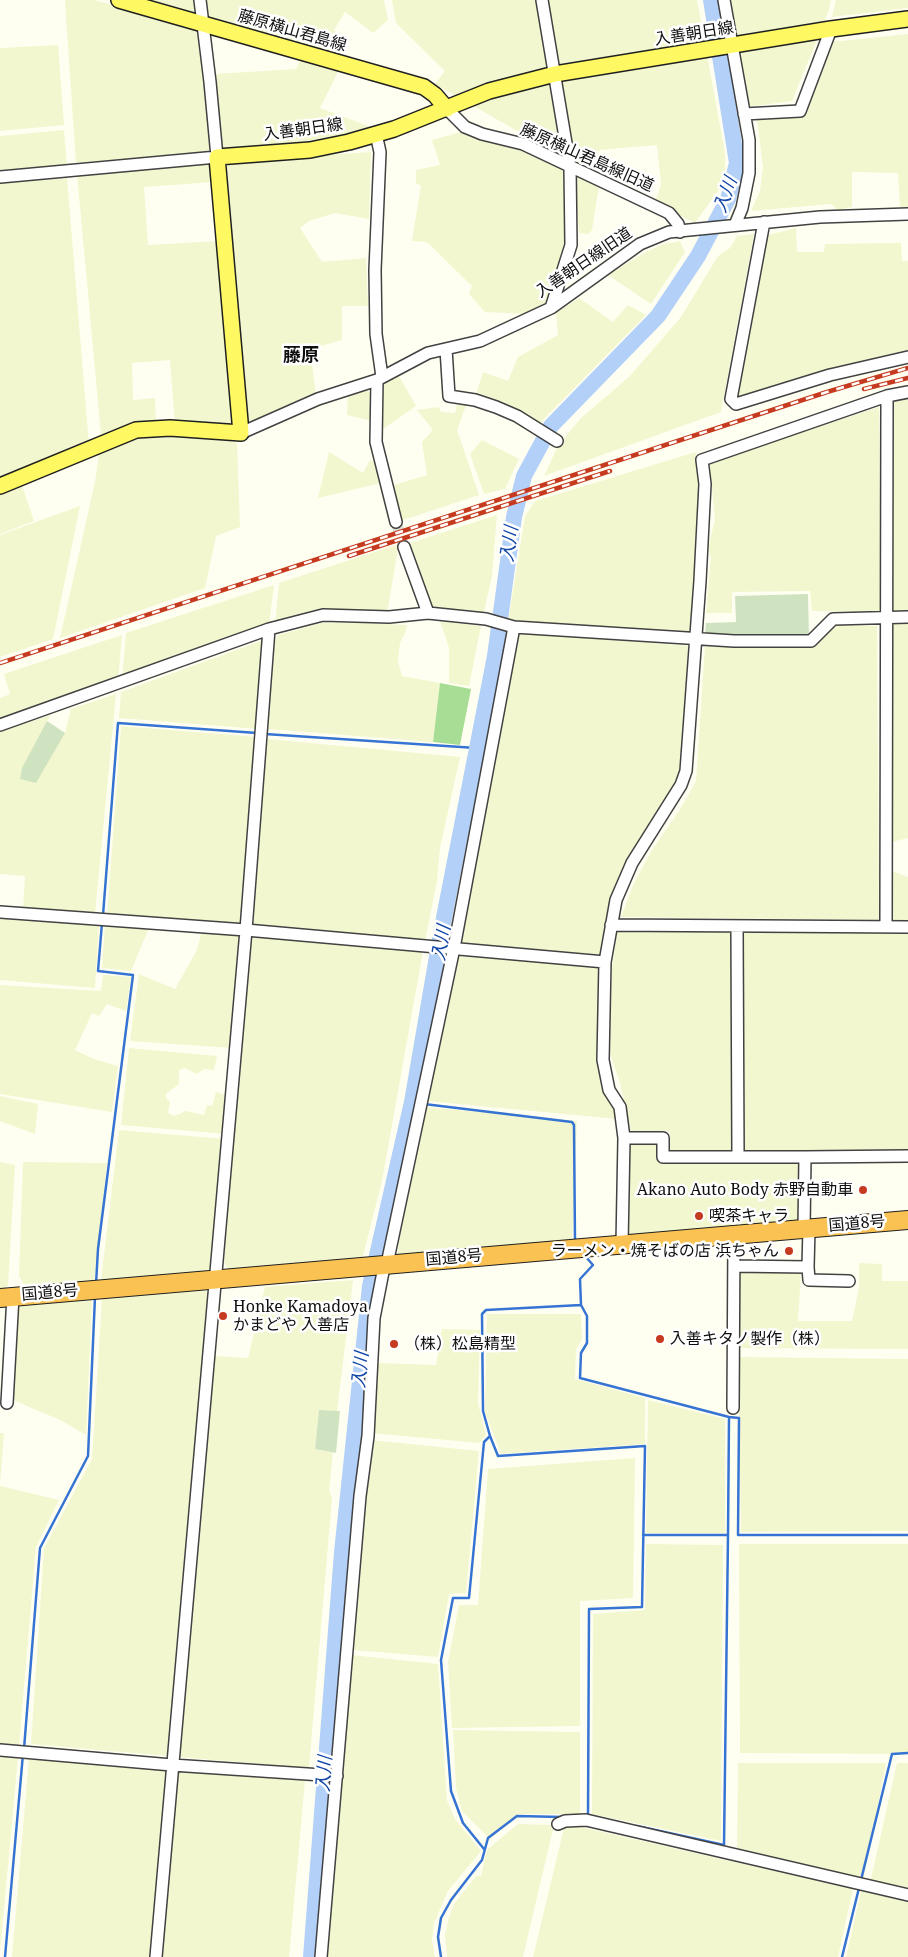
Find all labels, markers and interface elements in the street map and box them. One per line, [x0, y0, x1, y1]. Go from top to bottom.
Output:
street label: 藤原横山君島線 [236, 6, 348, 56]
street label: 入善朝日線 [653, 18, 735, 50]
street label: 入善朝日線 [262, 115, 344, 145]
street label: 藤原横山君島線旧道 [517, 120, 657, 196]
water label: 入川 [710, 174, 742, 216]
street label: 入善朝日線旧道 [532, 224, 636, 302]
district label: 藤原 [283, 345, 319, 367]
water label: 入川 [497, 525, 523, 563]
water label: 入川 [428, 923, 456, 963]
place label: Akano Auto Body 赤野自動車 [637, 1180, 853, 1200]
marker: Akano Auto Body 赤野自動車 [857, 1184, 869, 1196]
place label: 喫茶キャラ [709, 1206, 789, 1226]
marker: 喫茶キャラ [693, 1210, 705, 1222]
street label: 国道8号 [828, 1212, 886, 1236]
place label: ラーメン・焼そばの店 浜ちゃん [551, 1241, 779, 1261]
marker: ラーメン・焼そばの店 浜ちゃん [783, 1245, 795, 1257]
street label: 国道8号 [425, 1246, 483, 1270]
street label: 国道8号 [21, 1281, 79, 1305]
place label: Honke Kamadoya かまどや 入善店 [233, 1297, 368, 1335]
marker: Honke Kamadoya かまどや 入善店 [217, 1310, 229, 1322]
place label: 入善キタノ製作（株） [670, 1329, 830, 1349]
marker: 入善キタノ製作（株） [654, 1333, 666, 1345]
place label: （株）松島精型 [404, 1334, 516, 1354]
marker: （株）松島精型 [388, 1338, 400, 1350]
water label: 入川 [348, 1351, 374, 1389]
water label: 入川 [313, 1755, 337, 1793]

